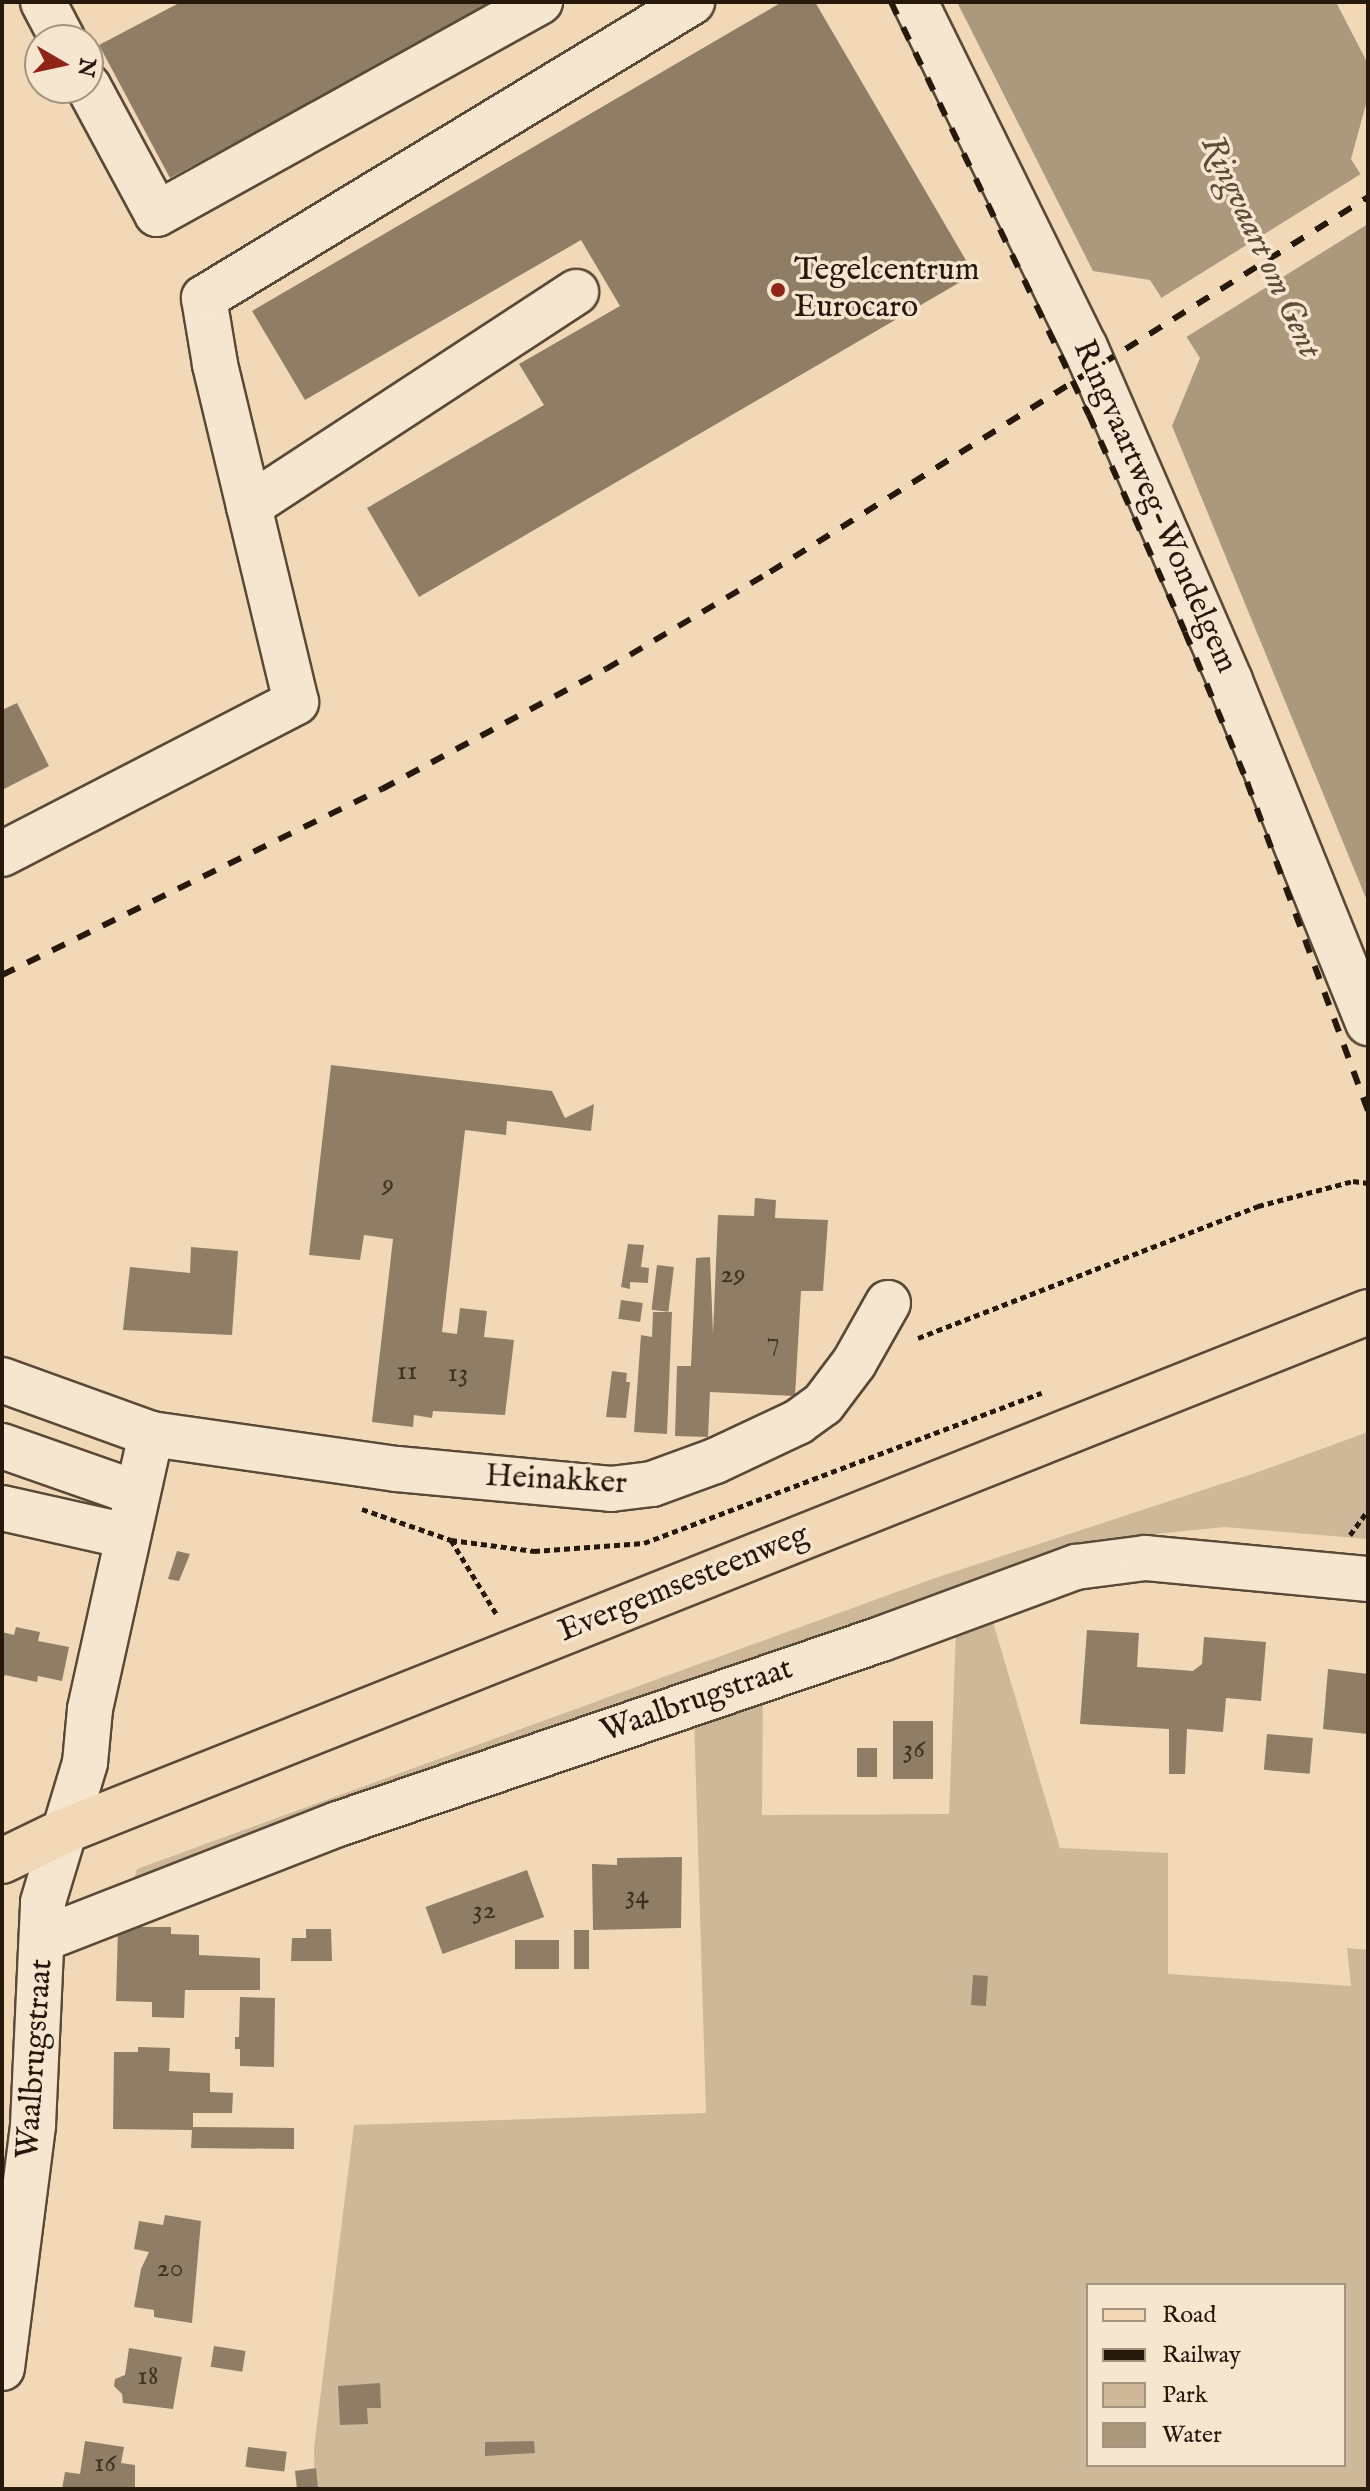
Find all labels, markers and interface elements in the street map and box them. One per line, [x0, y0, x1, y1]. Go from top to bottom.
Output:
north arrow [24, 24, 104, 104]
text: N [70, 56, 101, 79]
water label: Ringvaart om Gent [1192, 129, 1330, 365]
place label: Tegelcentrum Eurocaro [794, 253, 979, 328]
marker: Tegelcentrum Eurocaro [769, 281, 787, 299]
street label: Ringvaartweg-Wondelgem [1063, 335, 1245, 679]
house number: 9 [382, 1168, 394, 1202]
house number: 29 [720, 1258, 746, 1292]
house number: 7 [766, 1325, 780, 1359]
house number: 11 [397, 1355, 417, 1389]
house number: 13 [448, 1357, 468, 1391]
street label: Heinakker [484, 1458, 628, 1504]
street label: Evergemsesteenweg [553, 1516, 815, 1652]
street label: Waalbrugstraat [596, 1650, 798, 1752]
house number: 36 [903, 1733, 925, 1767]
house number: 34 [625, 1879, 649, 1913]
house number: 32 [472, 1894, 496, 1928]
street label: Waalbrugstraat [10, 1958, 62, 2160]
house number: 20 [157, 2252, 183, 2286]
legend [1086, 2283, 1346, 2467]
text: Road [1162, 2300, 1216, 2331]
text: Railway [1162, 2340, 1241, 2371]
house number: 18 [137, 2360, 159, 2394]
text: Park [1162, 2380, 1208, 2411]
text: Water [1162, 2420, 1222, 2451]
house number: 16 [94, 2447, 116, 2481]

